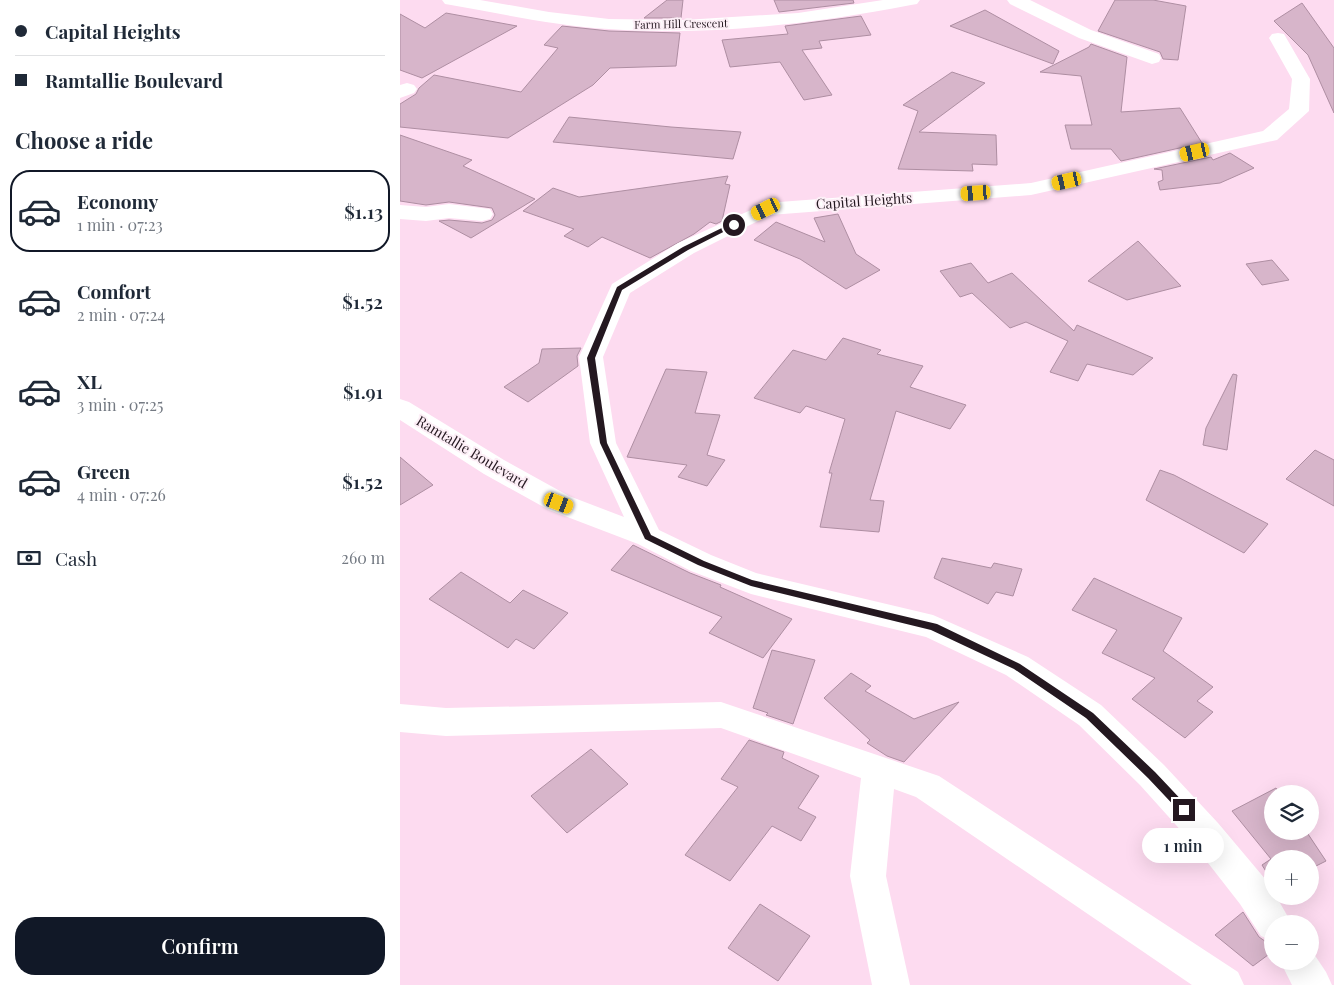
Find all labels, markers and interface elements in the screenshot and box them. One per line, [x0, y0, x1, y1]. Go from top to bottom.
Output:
street label: Farm Hill Crescent [634, 15, 728, 32]
text: Capital Heights [45, 18, 180, 44]
text: Ramtallie Boulevard [45, 67, 223, 93]
text: Choose a ride [15, 125, 153, 155]
car [1178, 141, 1211, 163]
car [1050, 170, 1083, 192]
car [960, 184, 991, 202]
text: Economy [77, 188, 158, 214]
street label: Capital Heights [815, 188, 913, 213]
icon: car [17, 189, 62, 234]
car [749, 196, 782, 222]
text: $1.13 [344, 198, 383, 224]
text: 1 min · 07:23 [77, 214, 163, 235]
route start [723, 214, 745, 236]
text: Comfort [77, 278, 151, 304]
icon: car [17, 279, 62, 324]
text: $1.52 [342, 288, 383, 314]
text: 2 min · 07:24 [77, 304, 165, 325]
text: XL [77, 368, 102, 394]
icon: car [17, 369, 62, 414]
text: $1.91 [343, 378, 383, 404]
text: 3 min · 07:25 [77, 394, 164, 415]
street label: Ramtallie Boulevard [413, 411, 531, 492]
text: Green [77, 458, 130, 484]
icon: car [17, 459, 62, 504]
text: $1.52 [342, 468, 383, 494]
text: 4 min · 07:26 [77, 484, 166, 505]
car [542, 491, 575, 515]
icon: cash [15, 544, 43, 572]
text: Cash [55, 545, 97, 571]
text: 260 m [341, 547, 385, 568]
map controls [1264, 785, 1319, 970]
button: layers [1264, 785, 1319, 840]
route end [1173, 799, 1195, 821]
callout: 1 min [1143, 828, 1225, 862]
text: 1 min [1164, 835, 1202, 856]
button: + [1264, 850, 1319, 905]
button: − [1264, 915, 1319, 970]
button: Confirm [15, 917, 385, 975]

